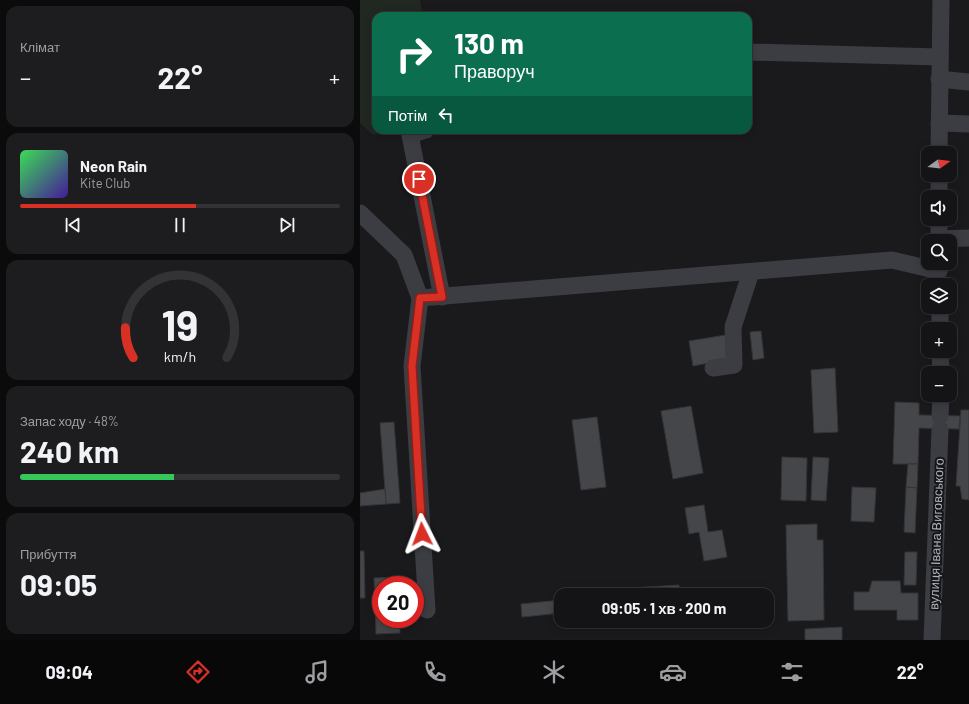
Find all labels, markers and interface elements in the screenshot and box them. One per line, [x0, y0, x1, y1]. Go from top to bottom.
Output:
text: 130 m [454, 26, 524, 60]
icon: right [388, 28, 440, 80]
text: Клімат [20, 39, 60, 55]
text: 22° [158, 59, 202, 95]
text: Праворуч [454, 60, 535, 82]
text: − [20, 64, 31, 90]
text: + [329, 64, 340, 90]
icon: left [435, 104, 457, 126]
text: Потім [388, 106, 427, 124]
north arrow [921, 146, 957, 182]
map controls [921, 146, 957, 402]
text: Neon Rain [80, 157, 147, 175]
pin [402, 162, 436, 196]
icon: arrive [408, 168, 430, 190]
text: Kite Club [80, 175, 130, 191]
button: sound [921, 190, 957, 226]
icon: previous [62, 214, 84, 236]
icon: pause [169, 214, 191, 236]
icon: next [276, 214, 298, 236]
button: search [921, 234, 957, 270]
button: layers [921, 278, 957, 314]
text: 19 [162, 299, 198, 349]
button: + [921, 322, 957, 358]
text: km/h [164, 348, 196, 365]
button: − [921, 366, 957, 402]
text: Запас ходу · 48% [20, 413, 119, 429]
text: 240 km [20, 433, 119, 469]
street label: вулиця Івана Виговського [925, 458, 947, 610]
position arrow [401, 513, 443, 555]
text: Прибуття [20, 546, 76, 562]
text: 09:05 [20, 566, 97, 602]
speed limit sign: 20 [372, 576, 424, 628]
text: 09:05 · 1 хв · 200 m [602, 599, 726, 617]
icon: directions [184, 658, 212, 686]
icon: music [303, 658, 331, 686]
icon: phone [421, 658, 449, 686]
icon: climate [540, 658, 568, 686]
icon: car [659, 658, 687, 686]
icon: filters [778, 658, 806, 686]
text: 09:04 [45, 661, 93, 683]
text: 22° [897, 661, 924, 683]

